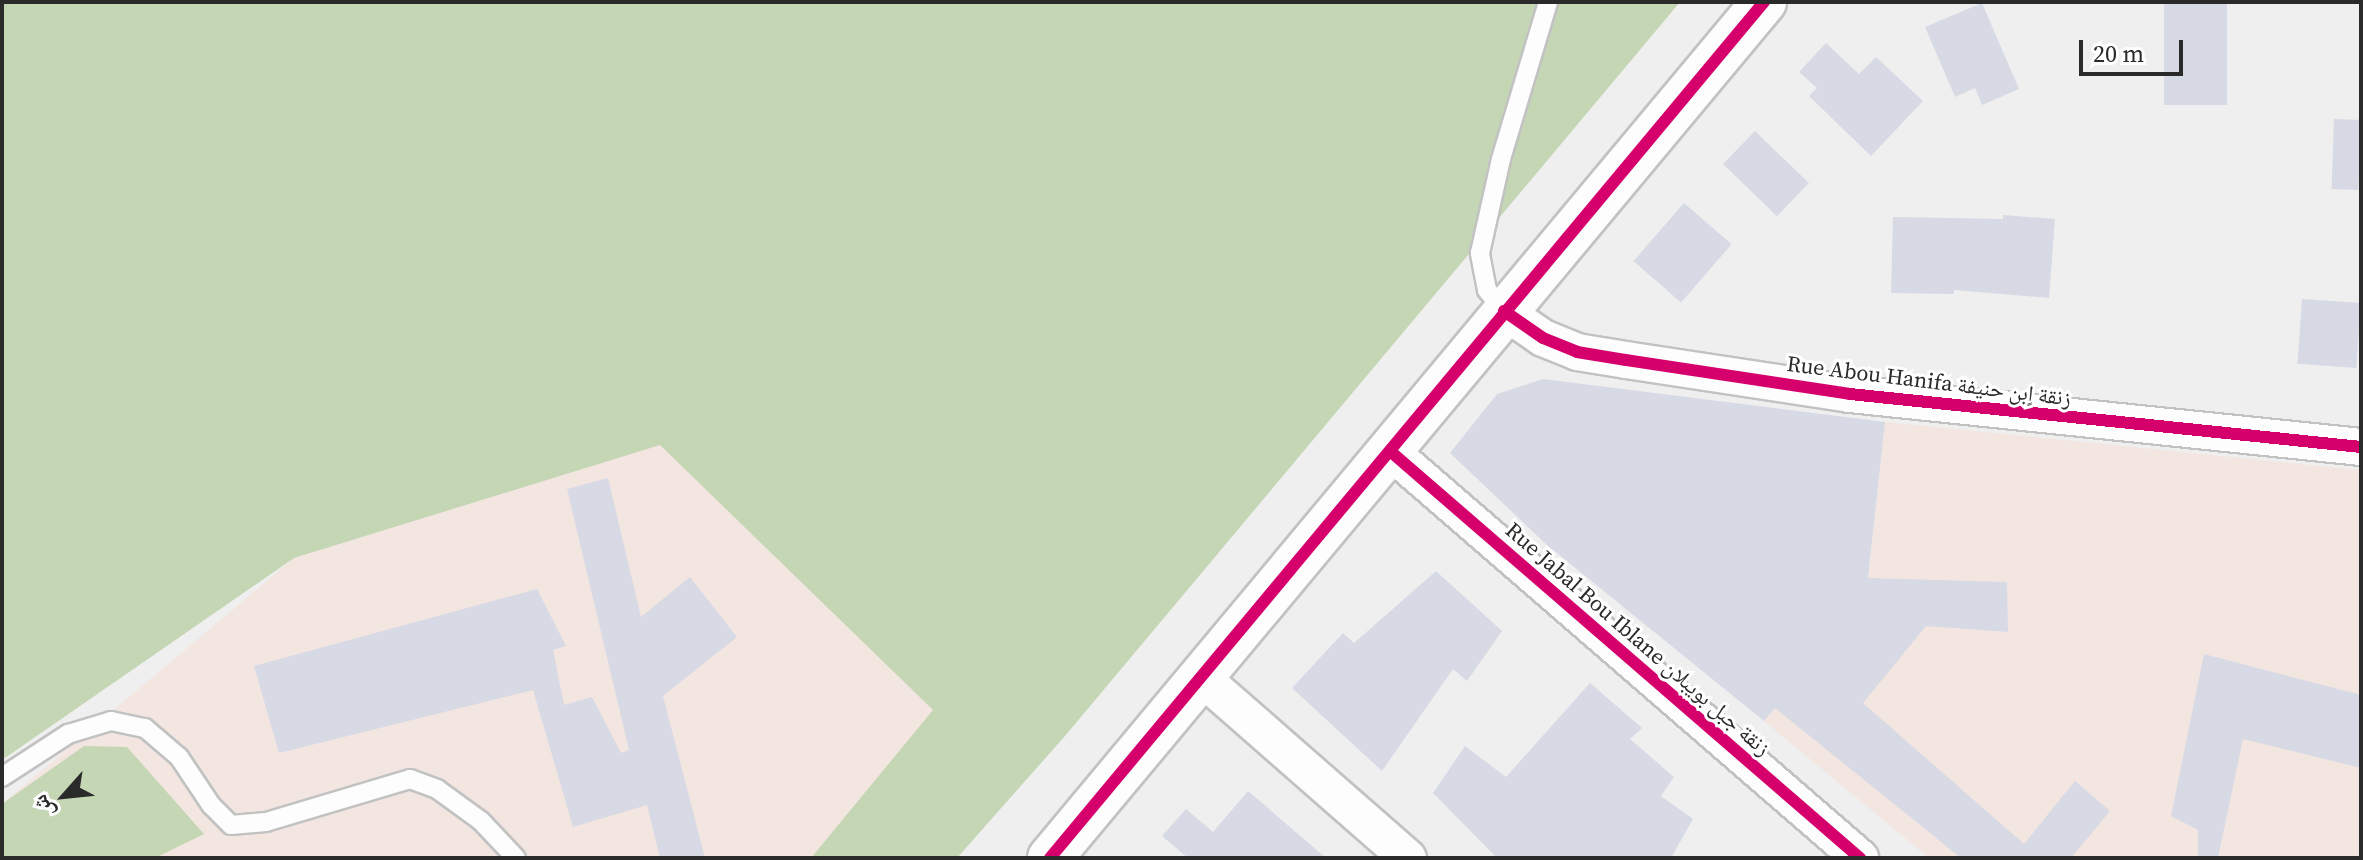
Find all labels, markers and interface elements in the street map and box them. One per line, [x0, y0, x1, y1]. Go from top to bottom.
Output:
scale bar [2083, 24, 2187, 74]
text: 20 m [2093, 37, 2144, 70]
street label: Rue Abou Hanifa زنقة اٍبن حنيفة [1785, 350, 2073, 412]
street label: Rue Jabal Bou Iblane زنقة جبل بويبلان [1500, 517, 1776, 761]
north arrow [24, 756, 104, 836]
text: ش [24, 790, 61, 824]

